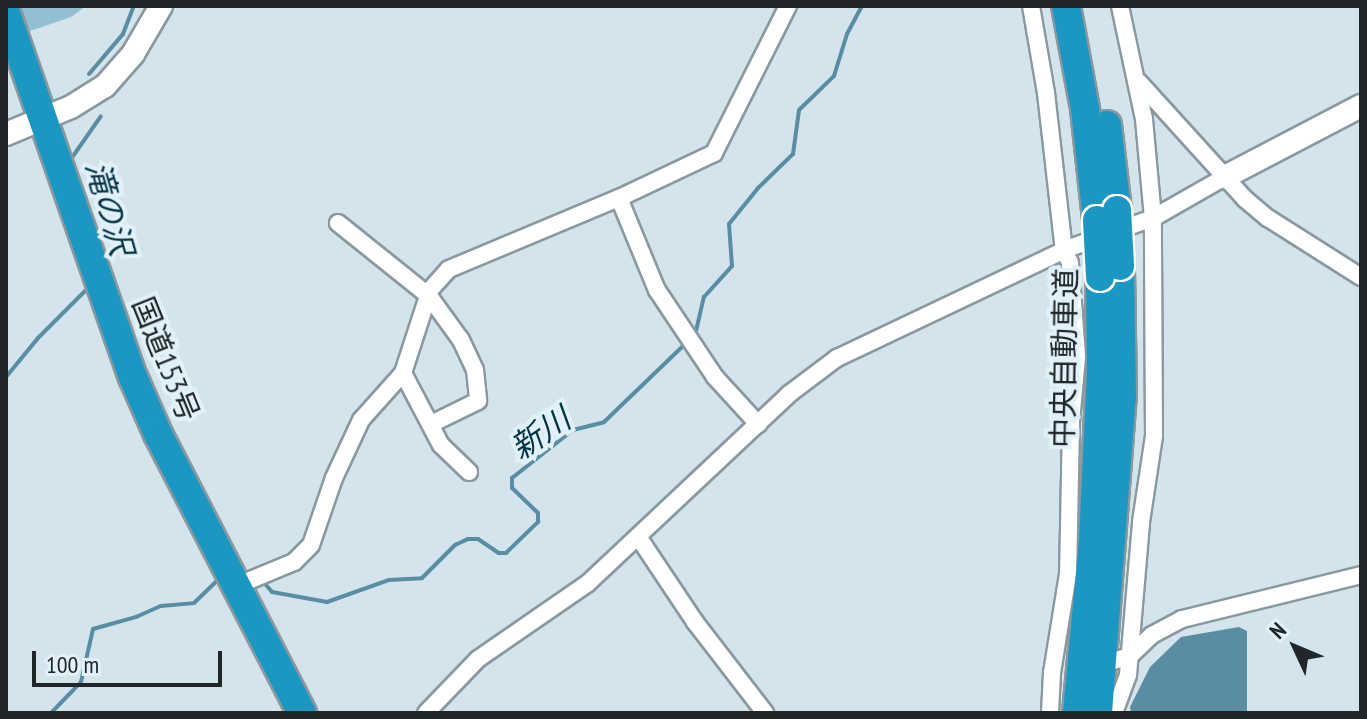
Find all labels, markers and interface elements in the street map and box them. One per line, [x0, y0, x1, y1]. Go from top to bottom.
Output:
water label: 滝の沢 [78, 157, 142, 259]
street label: 中央自動車道 [1044, 268, 1084, 448]
street label: 国道153号 [125, 292, 207, 426]
water label: 新川 [503, 399, 577, 467]
north arrow [1255, 607, 1335, 687]
text: N [1264, 616, 1292, 644]
scale bar [36, 635, 226, 685]
text: 100 m [46, 649, 99, 680]

